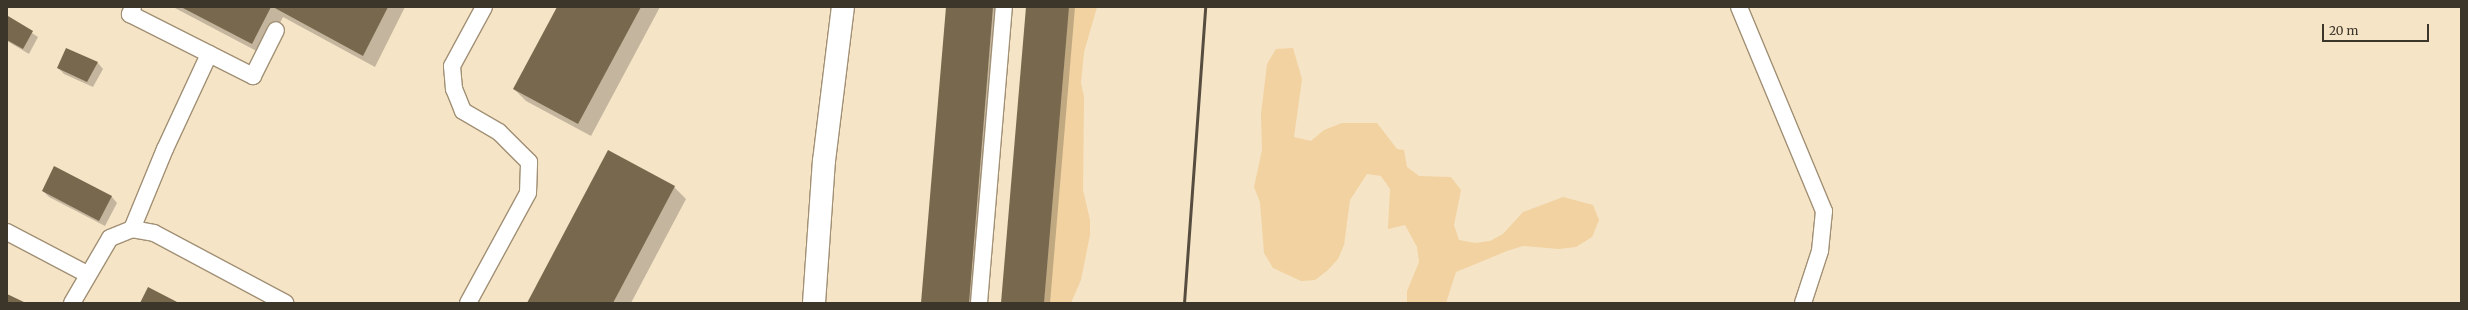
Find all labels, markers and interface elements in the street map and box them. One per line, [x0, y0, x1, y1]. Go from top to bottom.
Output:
scale bar [2324, 16, 2431, 42]
text: 20 m [2329, 23, 2358, 38]

